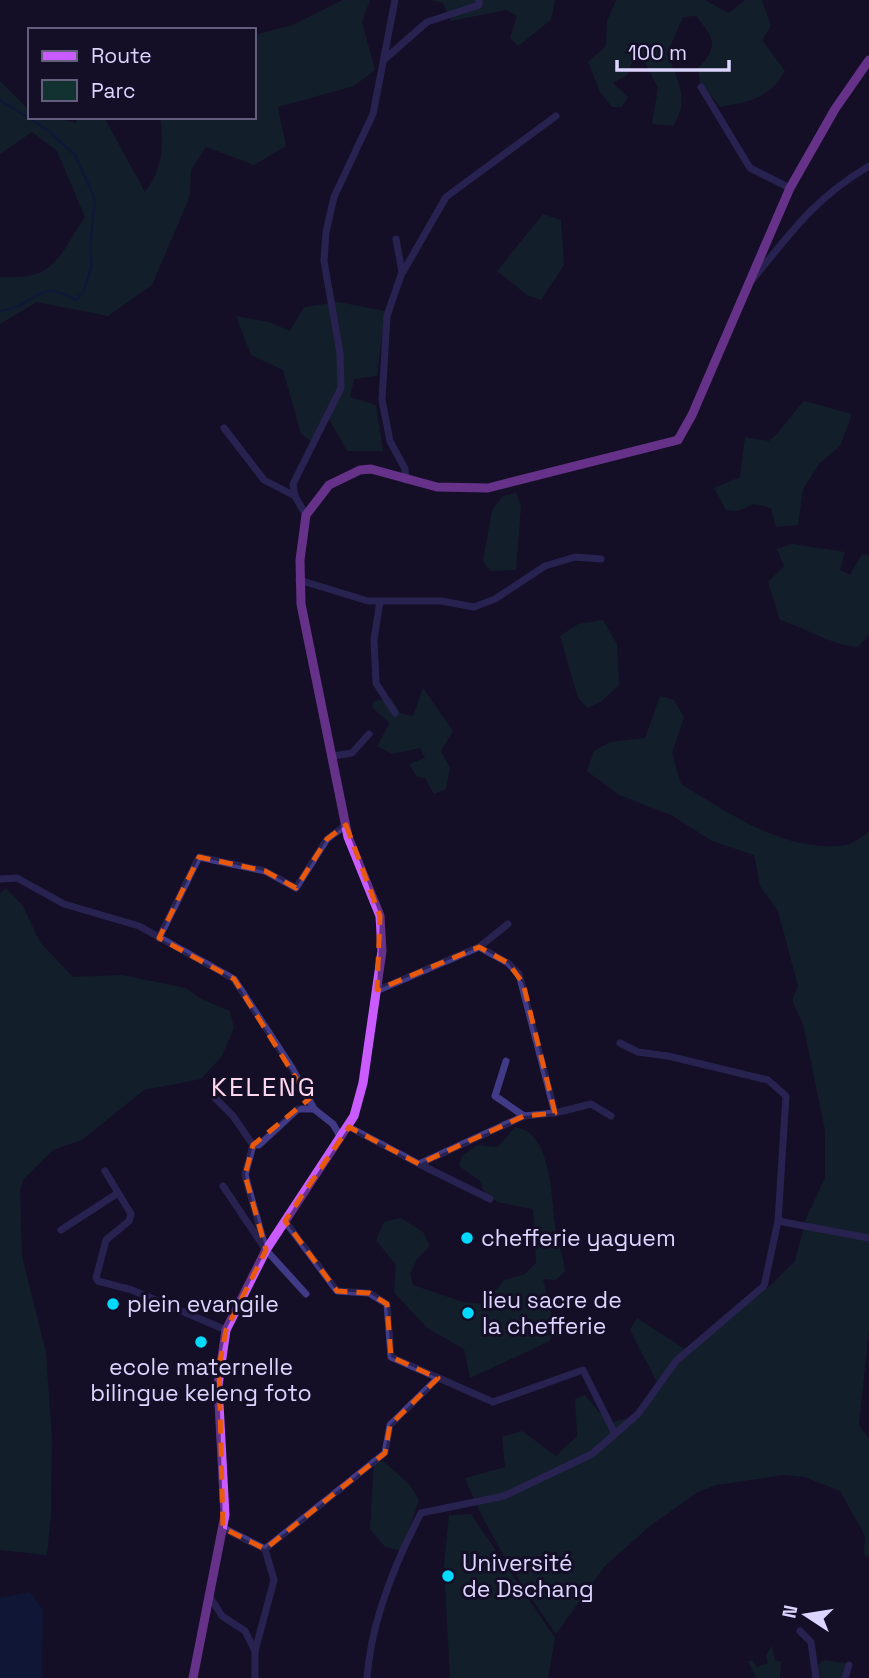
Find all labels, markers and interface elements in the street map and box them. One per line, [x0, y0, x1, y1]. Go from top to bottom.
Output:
legend [28, 28, 256, 119]
scale bar [617, 28, 729, 72]
text: 100 m [628, 39, 687, 66]
text: Route [91, 42, 152, 69]
text: Parc [91, 77, 136, 104]
district label: KELENG [211, 1070, 317, 1104]
place label: chefferie yaguem [481, 1223, 676, 1253]
marker: chefferie yaguem [459, 1230, 475, 1246]
place label: lieu sacre de la chefferie [482, 1285, 622, 1341]
place label: plein evangile [127, 1289, 279, 1319]
marker: plein evangile [105, 1296, 121, 1312]
marker: lieu sacre de la chefferie [460, 1305, 476, 1321]
marker: ecole maternelle bilingue keleng foto [193, 1334, 209, 1350]
place label: ecole maternelle bilingue keleng foto [90, 1352, 312, 1408]
place label: Université de Dschang [462, 1548, 594, 1604]
marker: Université de Dschang [440, 1568, 456, 1584]
north arrow [771, 1580, 841, 1650]
text: N [776, 1603, 803, 1620]

